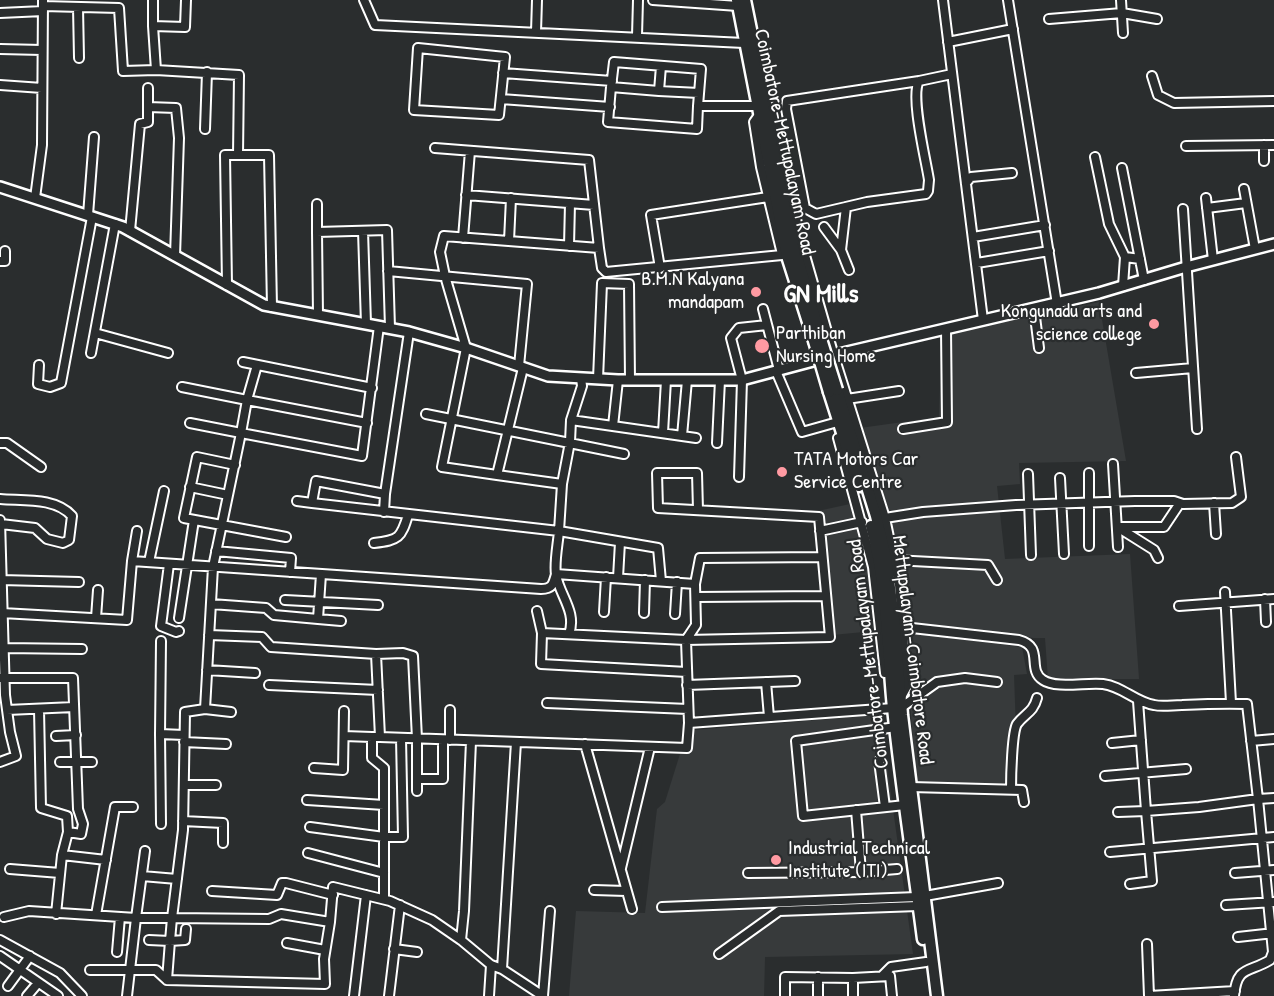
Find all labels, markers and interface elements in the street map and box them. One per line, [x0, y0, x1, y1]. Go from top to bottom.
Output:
street label: Coimbatore-Mettupalayam Road [748, 27, 820, 257]
place label: B.M.N Kalyana mandapam [641, 268, 744, 315]
district label: GN Mills [784, 279, 858, 311]
marker: B.M.N Kalyana mandapam [749, 285, 763, 299]
place label: Kongunadu arts and science college [1001, 300, 1142, 347]
marker: Kongunadu arts and science college [1147, 317, 1161, 331]
place label: Parthiban Nursing Home [776, 322, 876, 369]
marker: Parthiban Nursing Home [753, 337, 771, 355]
place label: TATA Motors Car Service Centre [794, 448, 918, 495]
marker: TATA Motors Car Service Centre [775, 465, 789, 479]
street label: Mettupalayam-Coimbatore Road [886, 534, 938, 766]
street label: Coimbatore-Mettupalayam Road [843, 538, 895, 770]
place label: Industrial Technical Institute (ITI) [788, 837, 930, 884]
marker: Industrial Technical Institute (ITI) [769, 853, 783, 867]

